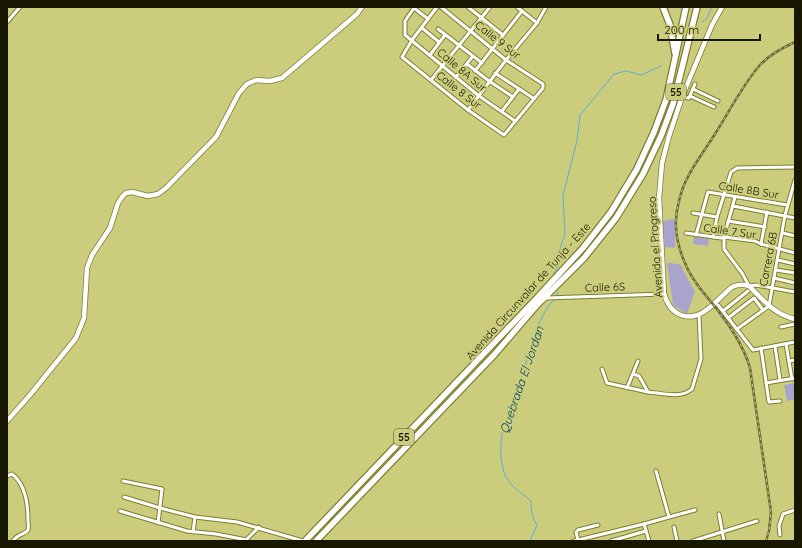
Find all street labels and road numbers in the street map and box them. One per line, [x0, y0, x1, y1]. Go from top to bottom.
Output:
street label: Calle 9 Sur [472, 18, 524, 63]
street label: Calle 8A Sur [434, 45, 490, 95]
street label: Calle 8 Sur [434, 68, 485, 112]
road number: 55 [666, 84, 686, 100]
street label: Calle 8B Sur [718, 178, 781, 202]
street label: Avenida el Progreso [644, 195, 666, 298]
street label: Avenida Circunvalar de Tunja - Este [463, 220, 593, 362]
street label: Calle 7 Sur [703, 220, 758, 242]
street label: Carrera 6B [756, 231, 780, 287]
street label: Calle 6S [585, 279, 625, 295]
road number: 55 [394, 429, 414, 445]

